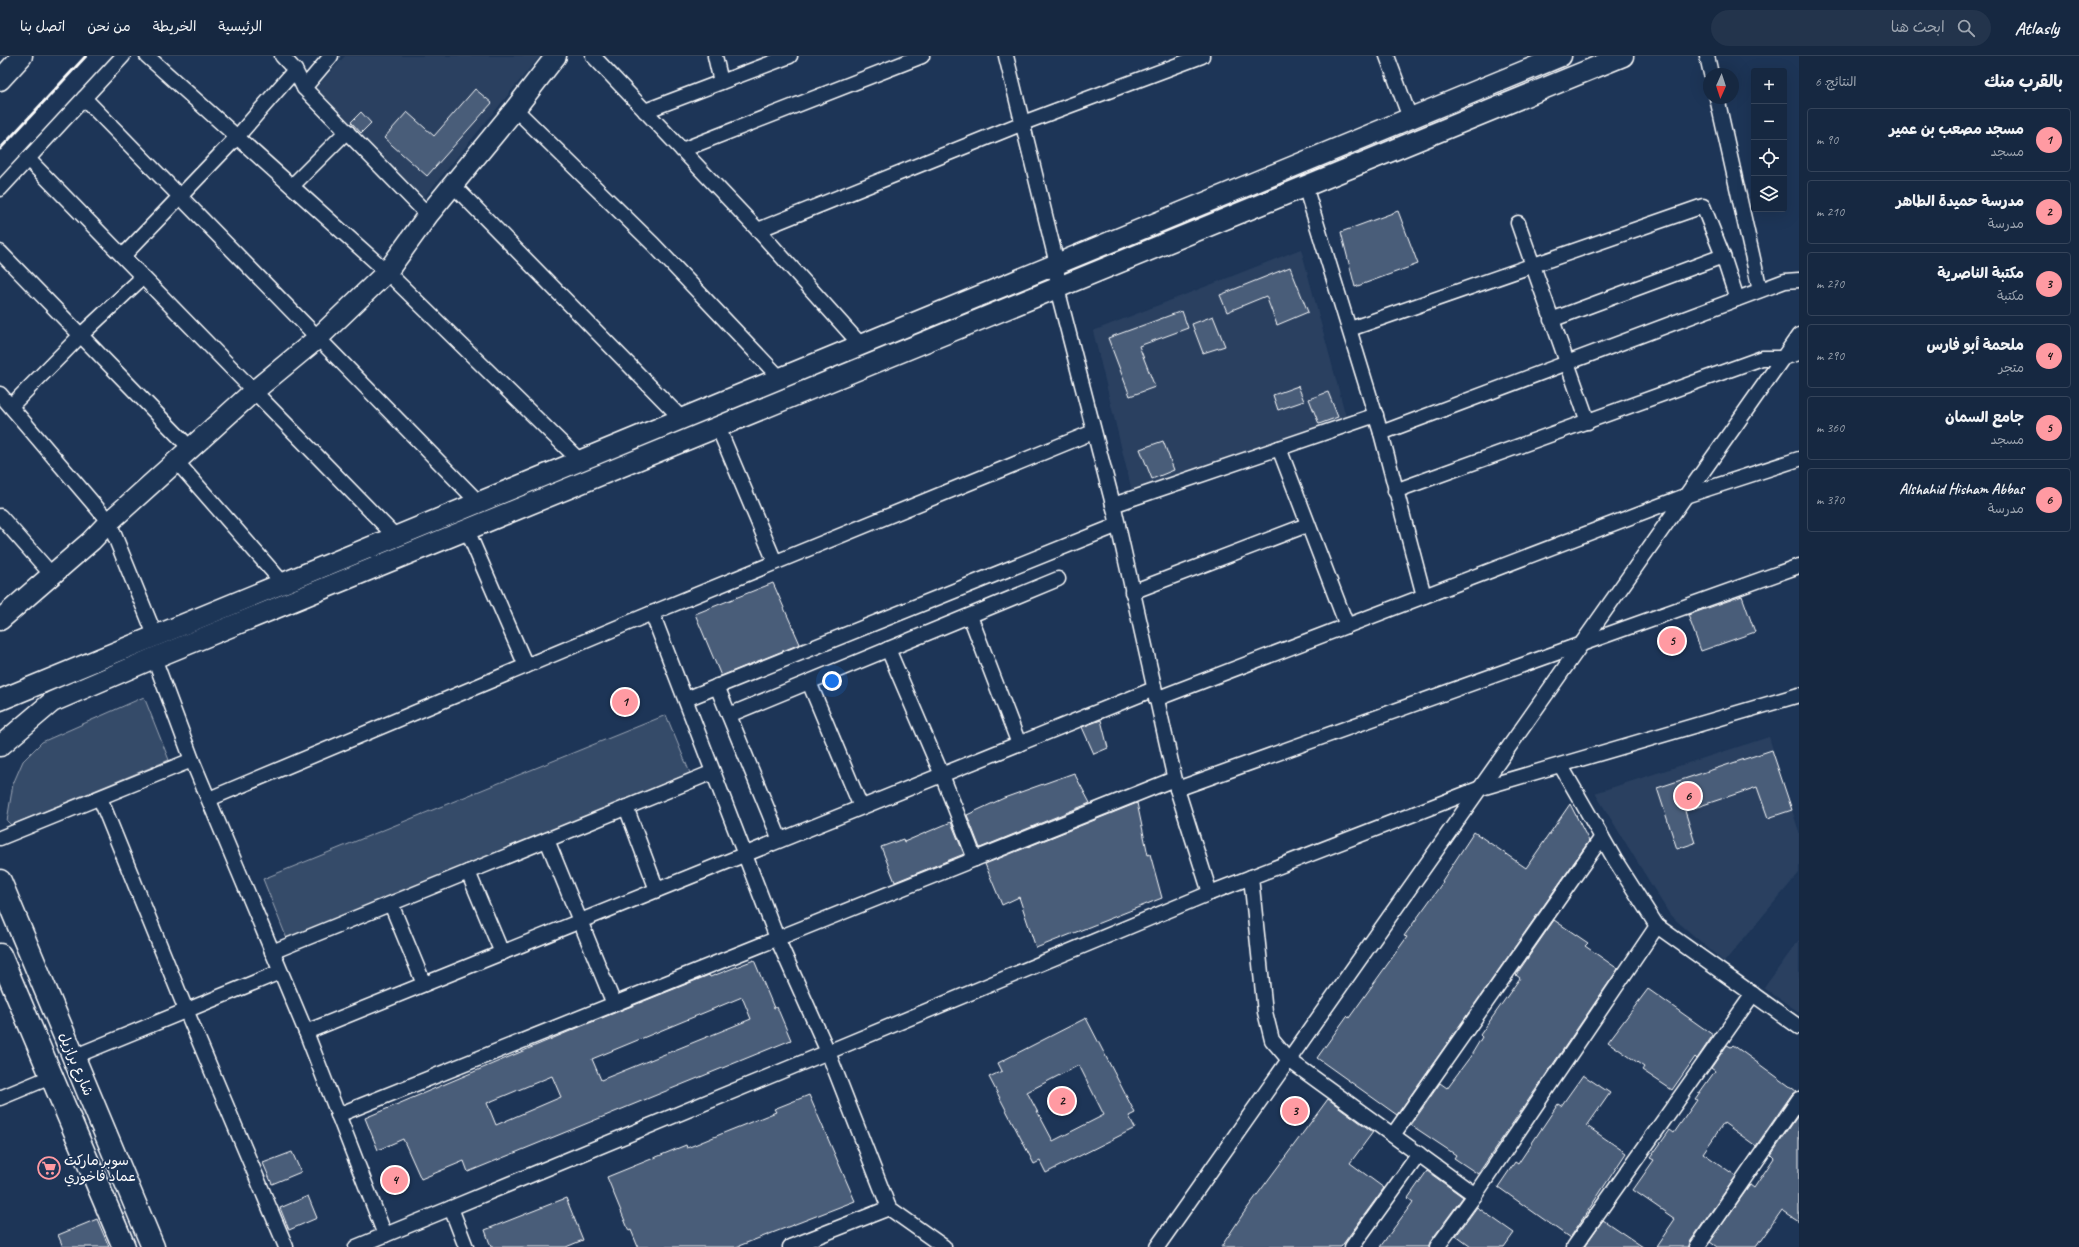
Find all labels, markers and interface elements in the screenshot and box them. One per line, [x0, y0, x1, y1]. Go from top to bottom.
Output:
search box [1711, 10, 1991, 46]
text: Atlasly [2015, 16, 2059, 40]
icon: search [1955, 17, 1977, 39]
text: اتصل بنا [20, 18, 65, 35]
text: من نحن [87, 18, 131, 35]
text: الخريطة [153, 18, 196, 35]
text: الرئيسية [218, 18, 262, 35]
text: ابحث هنا [1891, 18, 1945, 37]
north arrow [1703, 68, 1739, 104]
map controls [1751, 68, 1787, 212]
button: + [1751, 68, 1787, 104]
text: بالقرب منك [1984, 71, 2063, 92]
text: النتائج: 6 [1815, 74, 1857, 90]
button: − [1751, 104, 1787, 140]
text: مسجد مصعب بن عمير [1889, 120, 2024, 139]
text: 90 m [1816, 132, 1838, 148]
text: 1 [2046, 132, 2052, 148]
button: locate [1751, 140, 1787, 176]
text: مسجد [1991, 144, 2024, 160]
button: layers [1751, 176, 1787, 212]
text: مدرسة حميدة الطاهر [1896, 192, 2024, 211]
text: 210 m [1816, 204, 1844, 220]
text: 2 [2046, 204, 2052, 220]
text: مدرسة [1988, 216, 2024, 232]
text: مكتبة الناصرية [1937, 264, 2024, 283]
text: 270 m [1816, 276, 1844, 292]
text: 3 [2046, 276, 2052, 292]
text: مكتبة [1997, 288, 2024, 304]
text: ملحمة أبو فارس [1927, 336, 2024, 355]
text: 290 m [1816, 348, 1844, 364]
text: 4 [2046, 348, 2052, 364]
text: متجر [1999, 360, 2024, 376]
text: جامع السمان [1945, 408, 2024, 427]
text: 360 m [1816, 420, 1844, 436]
text: 5 [2046, 420, 2052, 436]
text: مسجد [1991, 432, 2024, 448]
text: Alshahid Hisham Abbas [1899, 480, 2024, 499]
text: 370 m [1816, 492, 1844, 508]
text: 6 [2046, 492, 2052, 508]
text: مدرسة [1988, 501, 2024, 517]
pin: 5 [1659, 626, 1685, 656]
your location [822, 671, 842, 691]
pin: 1 [612, 687, 638, 717]
pin: 6 [1675, 781, 1701, 811]
street label: شارع برازيل [54, 1030, 97, 1099]
pin: 2 [1049, 1086, 1075, 1116]
pin: 3 [1282, 1096, 1308, 1126]
place label: سوبر ماركت عماد فاخوري [64, 1152, 137, 1187]
supermarket icon: سوبر ماركت عماد فاخوري [36, 1155, 62, 1181]
pin: 4 [382, 1165, 408, 1195]

